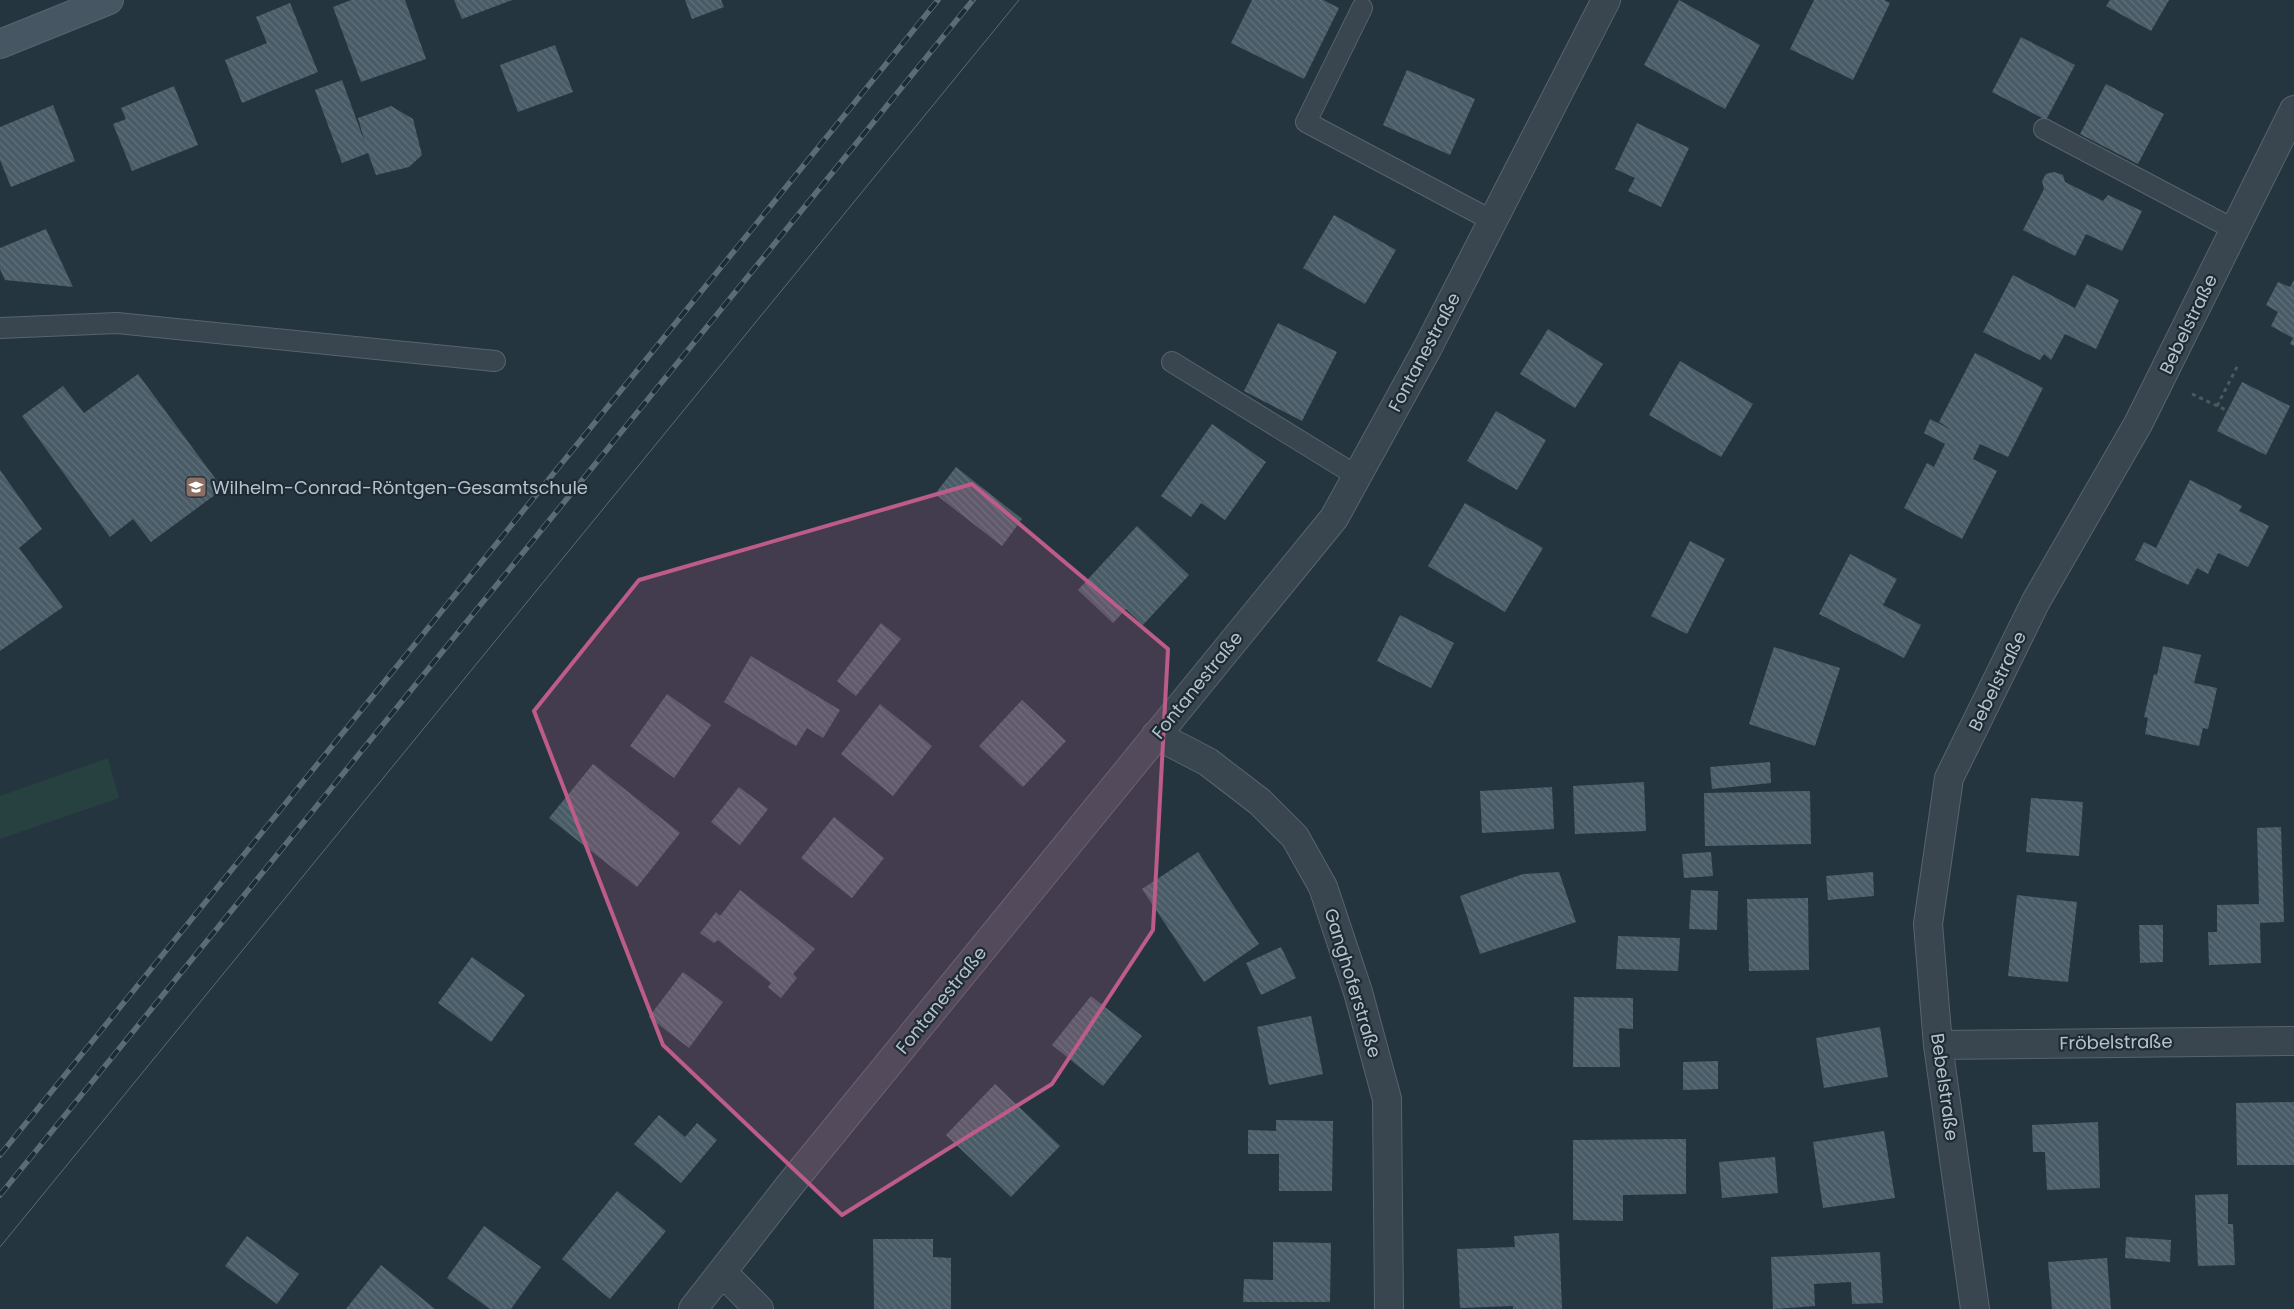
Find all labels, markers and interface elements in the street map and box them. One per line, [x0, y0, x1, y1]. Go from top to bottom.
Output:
street label: Bebelstraße [2153, 270, 2223, 378]
street label: Fontanestraße [1382, 288, 1466, 416]
school or university icon: Wilhelm-Conrad-Röntgen-Gesamtschule [184, 475, 208, 499]
place label: Wilhelm-Conrad-Röntgen-Gesamtschule [212, 475, 588, 500]
street label: Fontanestraße [1146, 626, 1248, 744]
street label: Bebelstraße [1962, 627, 2032, 735]
street label: Ganghoferstraße [1318, 905, 1388, 1061]
street label: Fontanestraße [890, 941, 992, 1059]
street label: Fröbelstraße [2059, 1029, 2173, 1055]
street label: Bebelstraße [1925, 1032, 1965, 1142]

